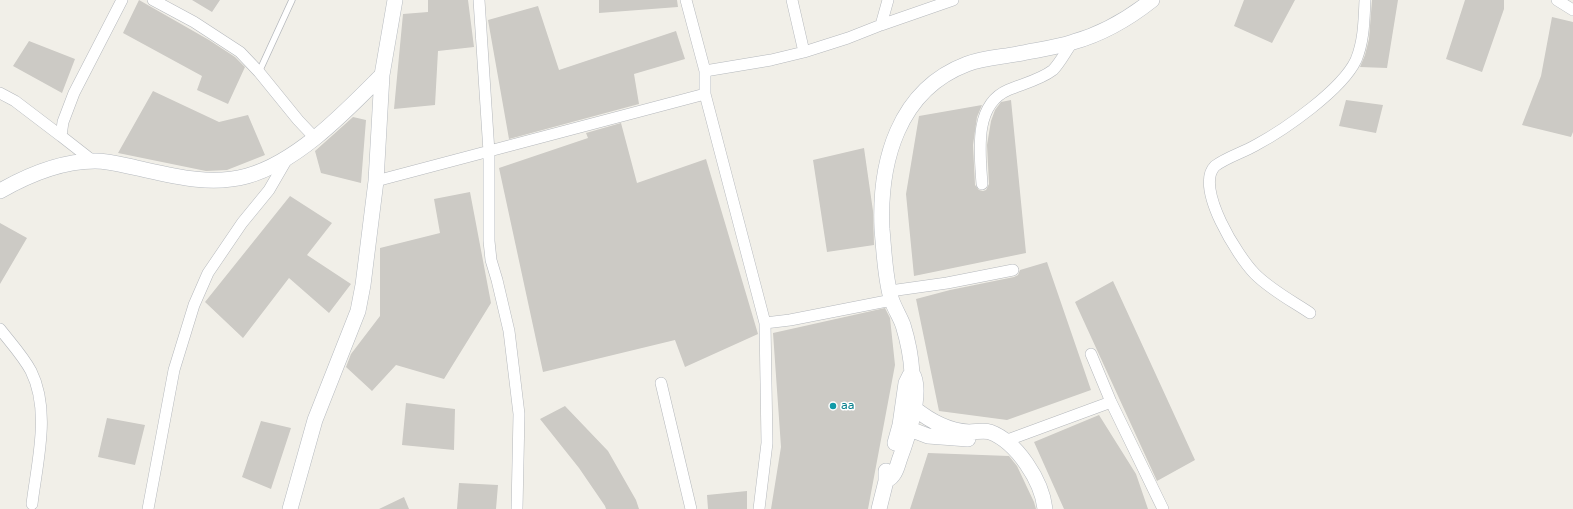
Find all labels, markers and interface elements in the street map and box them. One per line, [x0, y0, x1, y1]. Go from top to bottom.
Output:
place label: aa [841, 399, 854, 413]
marker: aa [828, 401, 838, 411]

